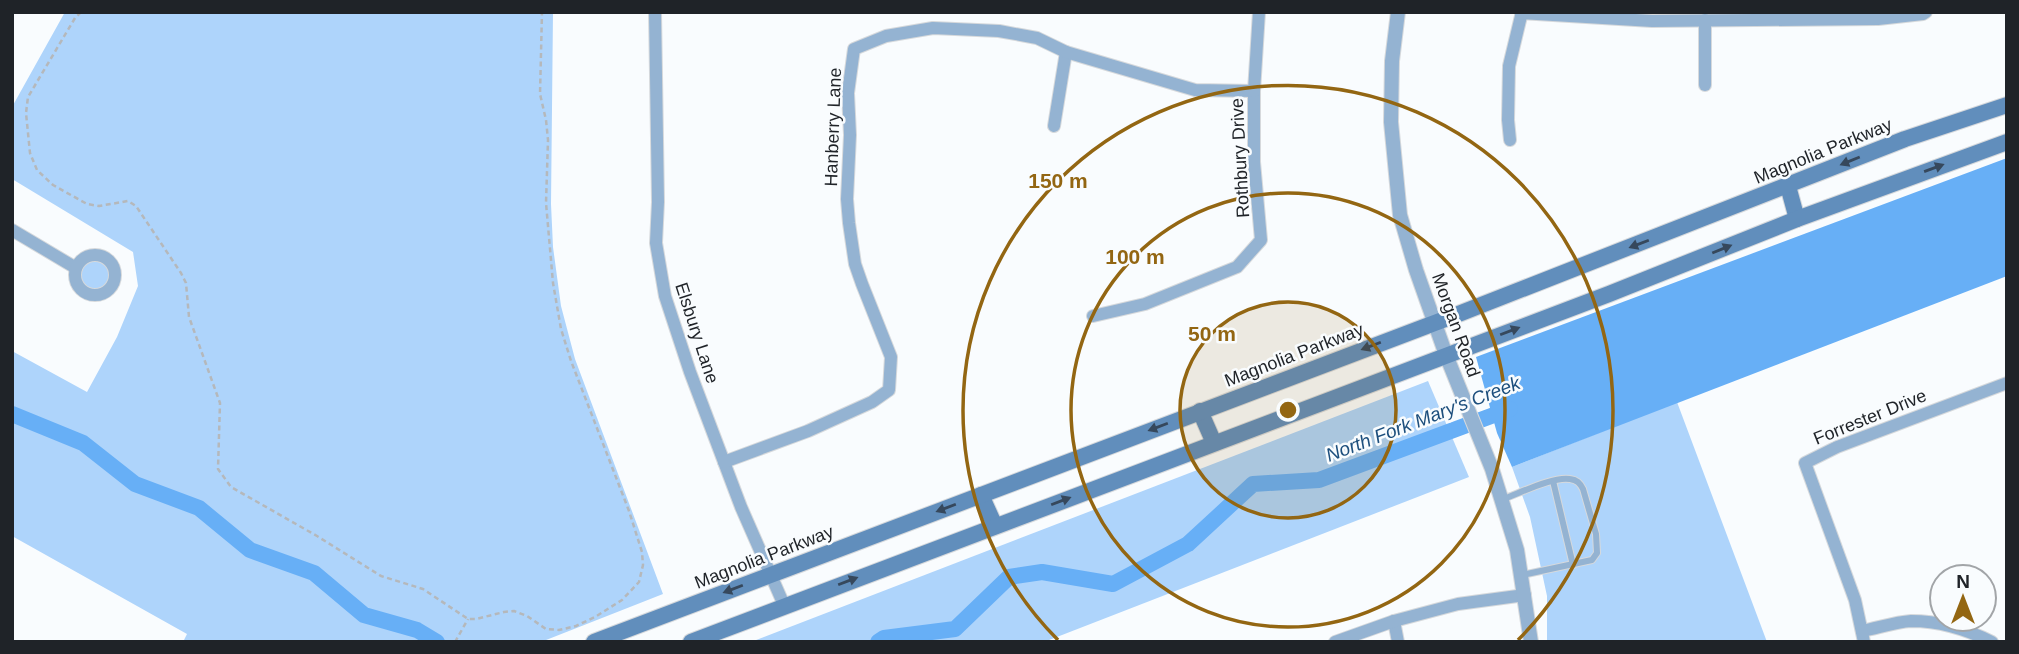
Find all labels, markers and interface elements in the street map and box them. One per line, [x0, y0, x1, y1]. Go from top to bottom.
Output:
street label: Hanberry Lane [821, 67, 845, 187]
street label: Rothbury Drive [1227, 98, 1253, 218]
street label: Magnolia Parkway [1751, 114, 1895, 188]
one-way arrow [1840, 156, 1861, 167]
one-way arrow [1924, 162, 1945, 173]
text: 150 m [1028, 169, 1088, 192]
one-way arrow [1628, 239, 1649, 250]
one-way arrow [1711, 243, 1732, 254]
text: 100 m [1105, 245, 1165, 268]
street label: Morgan Road [1428, 270, 1484, 380]
street label: Elsbury Lane [671, 280, 723, 386]
street label: Magnolia Parkway [1222, 319, 1366, 391]
text: 50 m [1188, 322, 1236, 345]
one-way arrow [1499, 326, 1520, 337]
one-way arrow [1360, 341, 1381, 352]
water label: North Fork Mary's Creek [1323, 372, 1524, 466]
street label: Forrester Drive [1811, 385, 1929, 449]
centre of rings [1276, 398, 1300, 422]
one-way arrow [1148, 422, 1169, 433]
one-way arrow [1050, 496, 1071, 507]
one-way arrow [935, 503, 956, 514]
street label: Magnolia Parkway [692, 521, 836, 593]
north arrow [1928, 563, 1998, 633]
text: N [1956, 571, 1970, 592]
one-way arrow [837, 576, 858, 587]
one-way arrow [722, 584, 743, 595]

